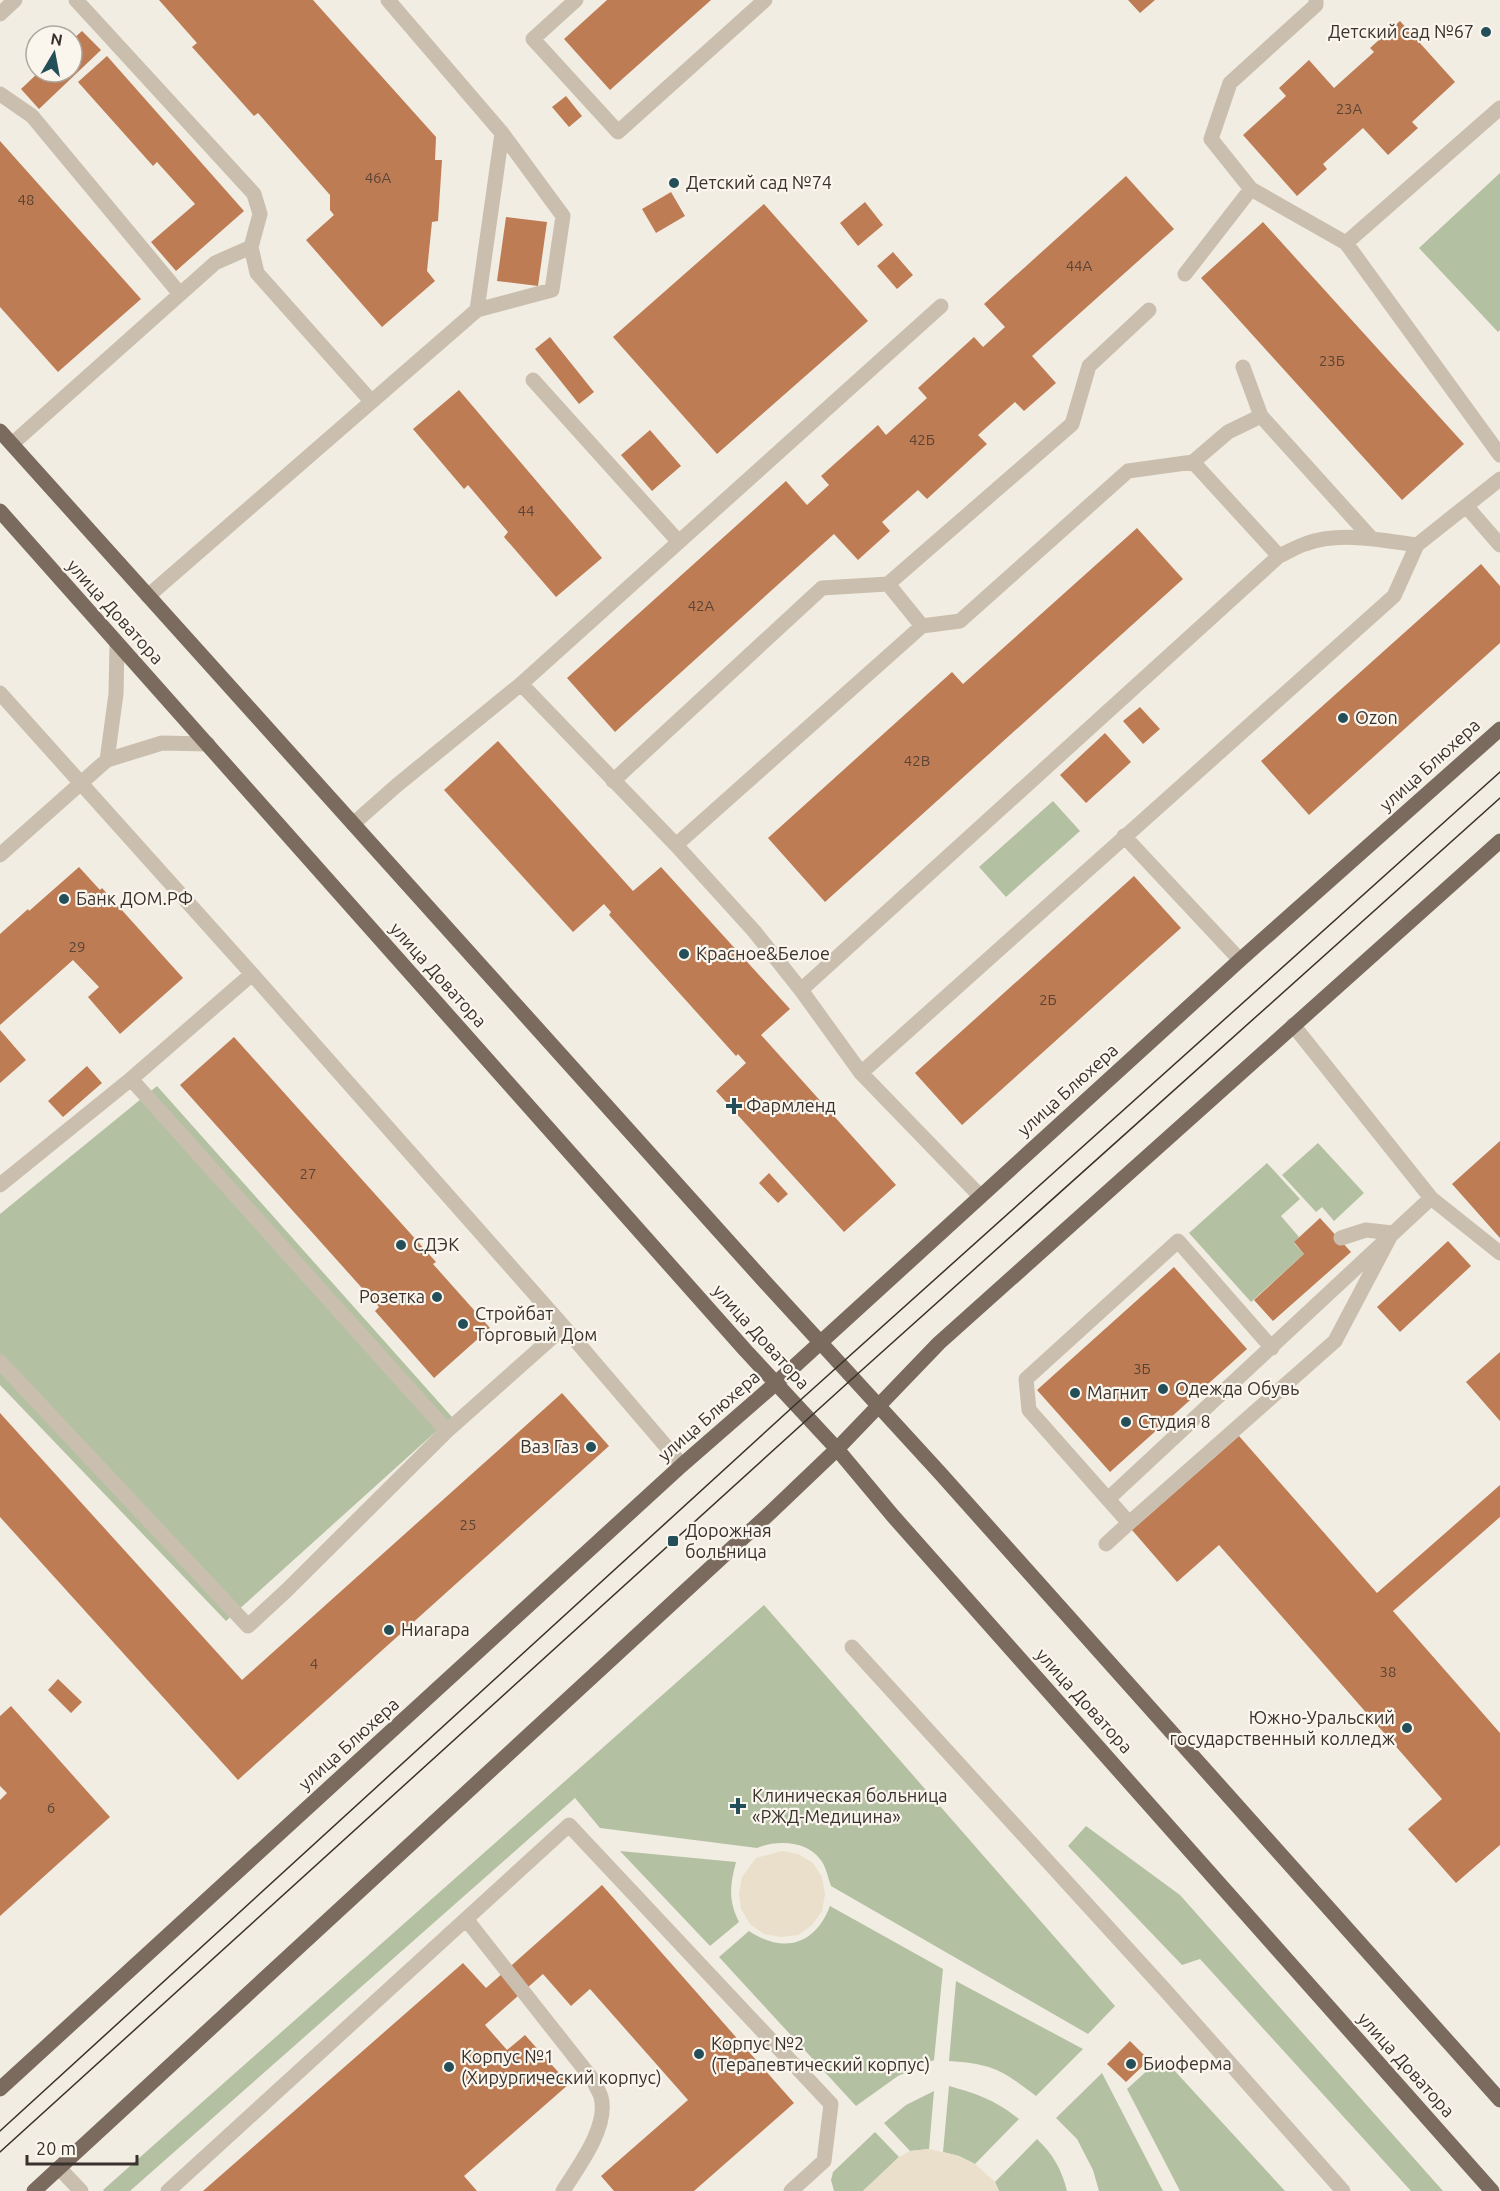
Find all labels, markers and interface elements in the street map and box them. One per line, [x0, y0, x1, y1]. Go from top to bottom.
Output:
place label: Детский сад №67 [1328, 21, 1474, 41]
north arrow [24, 24, 84, 84]
marker: Детский сад №67 [1479, 25, 1493, 39]
text: N [49, 29, 64, 49]
house number: 23А [1336, 100, 1363, 117]
house number: 46А [365, 169, 392, 186]
place label: Детский сад №74 [686, 172, 832, 192]
marker: Детский сад №74 [667, 176, 681, 190]
house number: 48 [18, 191, 34, 208]
house number: 44А [1066, 257, 1093, 274]
house number: 23Б [1319, 352, 1345, 369]
house number: 42Б [909, 431, 935, 448]
house number: 44 [518, 502, 534, 519]
street label: улица Доватора [63, 555, 168, 668]
house number: 42А [688, 597, 715, 614]
place label: Ozon [1355, 707, 1398, 727]
marker: Ozon [1336, 711, 1350, 725]
street label: улица Блюхера [1375, 714, 1483, 814]
house number: 42В [904, 752, 930, 769]
place label: Банк ДОМ.РФ [76, 888, 193, 908]
marker: Банк ДОМ.РФ [57, 892, 71, 906]
street label: улица Доватора [386, 918, 491, 1031]
house number: 29 [69, 938, 85, 955]
place label: Красное&Белое [696, 943, 830, 963]
marker: Красное&Белое [677, 947, 691, 961]
house number: 2Б [1039, 991, 1057, 1008]
street label: улица Блюхера [1013, 1039, 1121, 1139]
place label: Фармленд [746, 1095, 836, 1115]
marker: Фармленд [727, 1099, 741, 1113]
house number: 27 [300, 1165, 316, 1182]
place label: СДЭК [413, 1234, 459, 1254]
marker: СДЭК [394, 1238, 408, 1252]
street label: улица Доватора [709, 1280, 814, 1393]
place label: Розетка [359, 1286, 425, 1306]
marker: Розетка [430, 1290, 444, 1304]
place label: Стройбат Торговый Дом [475, 1303, 597, 1344]
marker: Стройбат Торговый Дом [456, 1317, 470, 1331]
house number: 3Б [1133, 1360, 1151, 1377]
street label: улица Блюхера [654, 1366, 763, 1465]
place label: Одежда Обувь [1175, 1378, 1299, 1398]
place label: Магнит [1087, 1382, 1148, 1402]
marker: Одежда Обувь [1156, 1382, 1170, 1396]
marker: Магнит [1068, 1386, 1082, 1400]
place label: Студия 8 [1138, 1411, 1211, 1431]
marker: Студия 8 [1119, 1415, 1133, 1429]
place label: Ваз Газ [520, 1436, 579, 1456]
marker: Ваз Газ [584, 1440, 598, 1454]
house number: 25 [460, 1516, 476, 1533]
place label: Дорожная больница [685, 1520, 772, 1561]
marker: Дорожная больница [666, 1534, 680, 1548]
place label: Ниагара [401, 1619, 470, 1639]
marker: Ниагара [382, 1623, 396, 1637]
street label: улица Доватора [1032, 1644, 1137, 1757]
house number: 4 [310, 1655, 318, 1672]
house number: 38 [1380, 1663, 1396, 1680]
street label: улица Блюхера [294, 1693, 402, 1793]
place label: Южно-Уральский государственный колледж [1170, 1707, 1396, 1748]
marker: Южно-Уральский государственный колледж [1400, 1721, 1414, 1735]
place label: Клиническая больница «РЖД-Медицина» [752, 1785, 948, 1826]
marker: Клиническая больница «РЖД-Медицина» [729, 1797, 747, 1815]
house number: 6 [47, 1799, 55, 1816]
street label: улица Доватора [1354, 2008, 1459, 2121]
place label: Корпус №2 (Терапевтический корпус) [711, 2033, 930, 2075]
place label: Корпус №1 (Хирургический корпус) [461, 2046, 662, 2088]
marker: Корпус №2 (Терапевтический корпус) [692, 2047, 706, 2061]
place label: Биоферма [1143, 2053, 1232, 2073]
marker: Биоферма [1124, 2057, 1138, 2071]
marker: Корпус №1 (Хирургический корпус) [442, 2060, 456, 2074]
scale bar [27, 2128, 136, 2166]
text: 20 m [36, 2138, 76, 2158]

